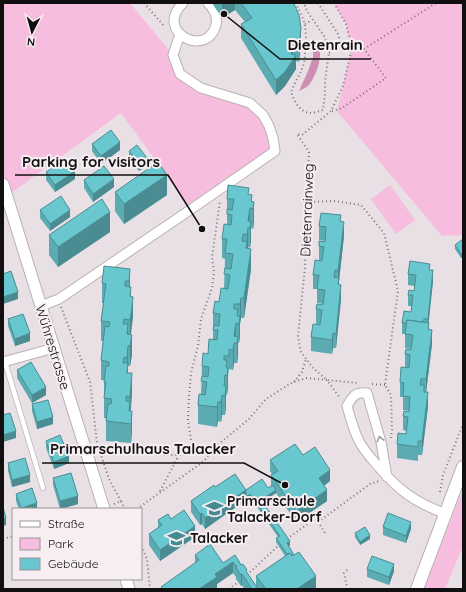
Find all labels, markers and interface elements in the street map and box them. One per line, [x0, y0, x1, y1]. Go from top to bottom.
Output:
north arrow [12, 12, 52, 52]
callout: Dietenrain [280, 32, 371, 59]
text: N [26, 35, 36, 49]
text: Dietenrain [287, 35, 363, 54]
callout: Parking for visitors [15, 148, 168, 175]
text: Parking for visitors [22, 152, 160, 171]
street label: Dietenrainweg [296, 163, 318, 257]
street label: Wührestrasse [31, 302, 75, 392]
callout: Primarschulhaus Talacker [42, 436, 244, 463]
one-way arrow [376, 436, 384, 442]
text: Primarschulhaus Talacker [50, 439, 236, 458]
place label: Primarschule Talacker-Dorf [227, 492, 322, 526]
school or university icon: Primarschule Talacker-Dorf [204, 499, 224, 519]
legend [12, 508, 142, 580]
text: Straße [48, 516, 85, 531]
school or university icon: Talacker [167, 528, 187, 548]
place label: Talacker [190, 529, 248, 547]
text: Park [48, 536, 73, 551]
text: Gebäude [48, 556, 99, 571]

